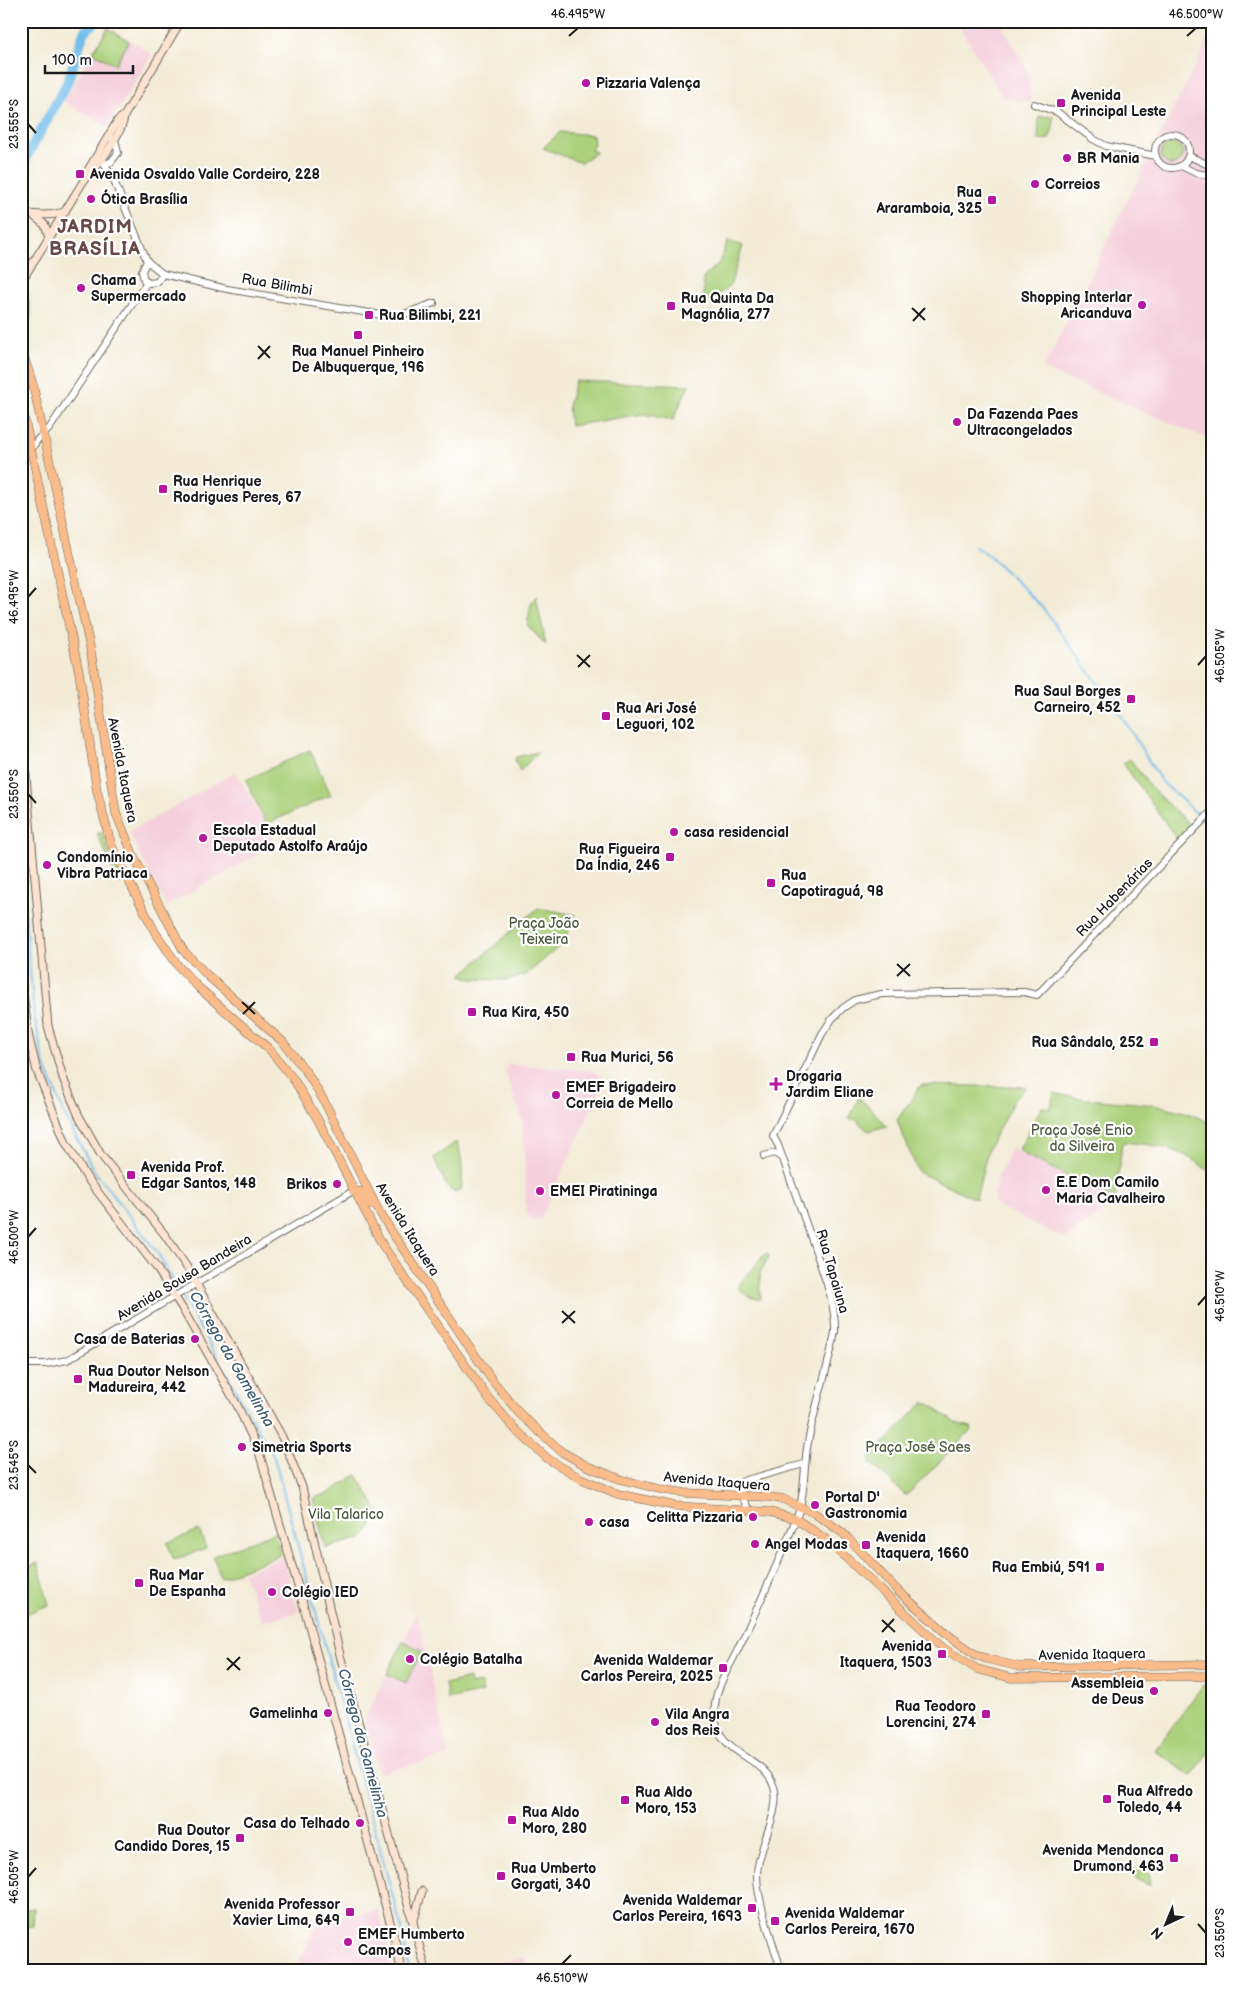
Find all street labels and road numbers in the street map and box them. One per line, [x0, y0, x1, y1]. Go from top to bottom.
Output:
street label: Rua Bilimbi [240, 270, 314, 299]
street label: Avenida Itaquera [104, 716, 141, 824]
street label: Rua Habenárias [1073, 854, 1156, 940]
street label: Avenida Itaquera [372, 1179, 443, 1279]
street label: Rua Tapaiuna [812, 1227, 853, 1315]
street label: Avenida Sousa Bandeira [114, 1230, 255, 1324]
street label: Avenida Itaquera [663, 1468, 771, 1495]
street label: Avenida Itaquera [1038, 1645, 1146, 1664]

